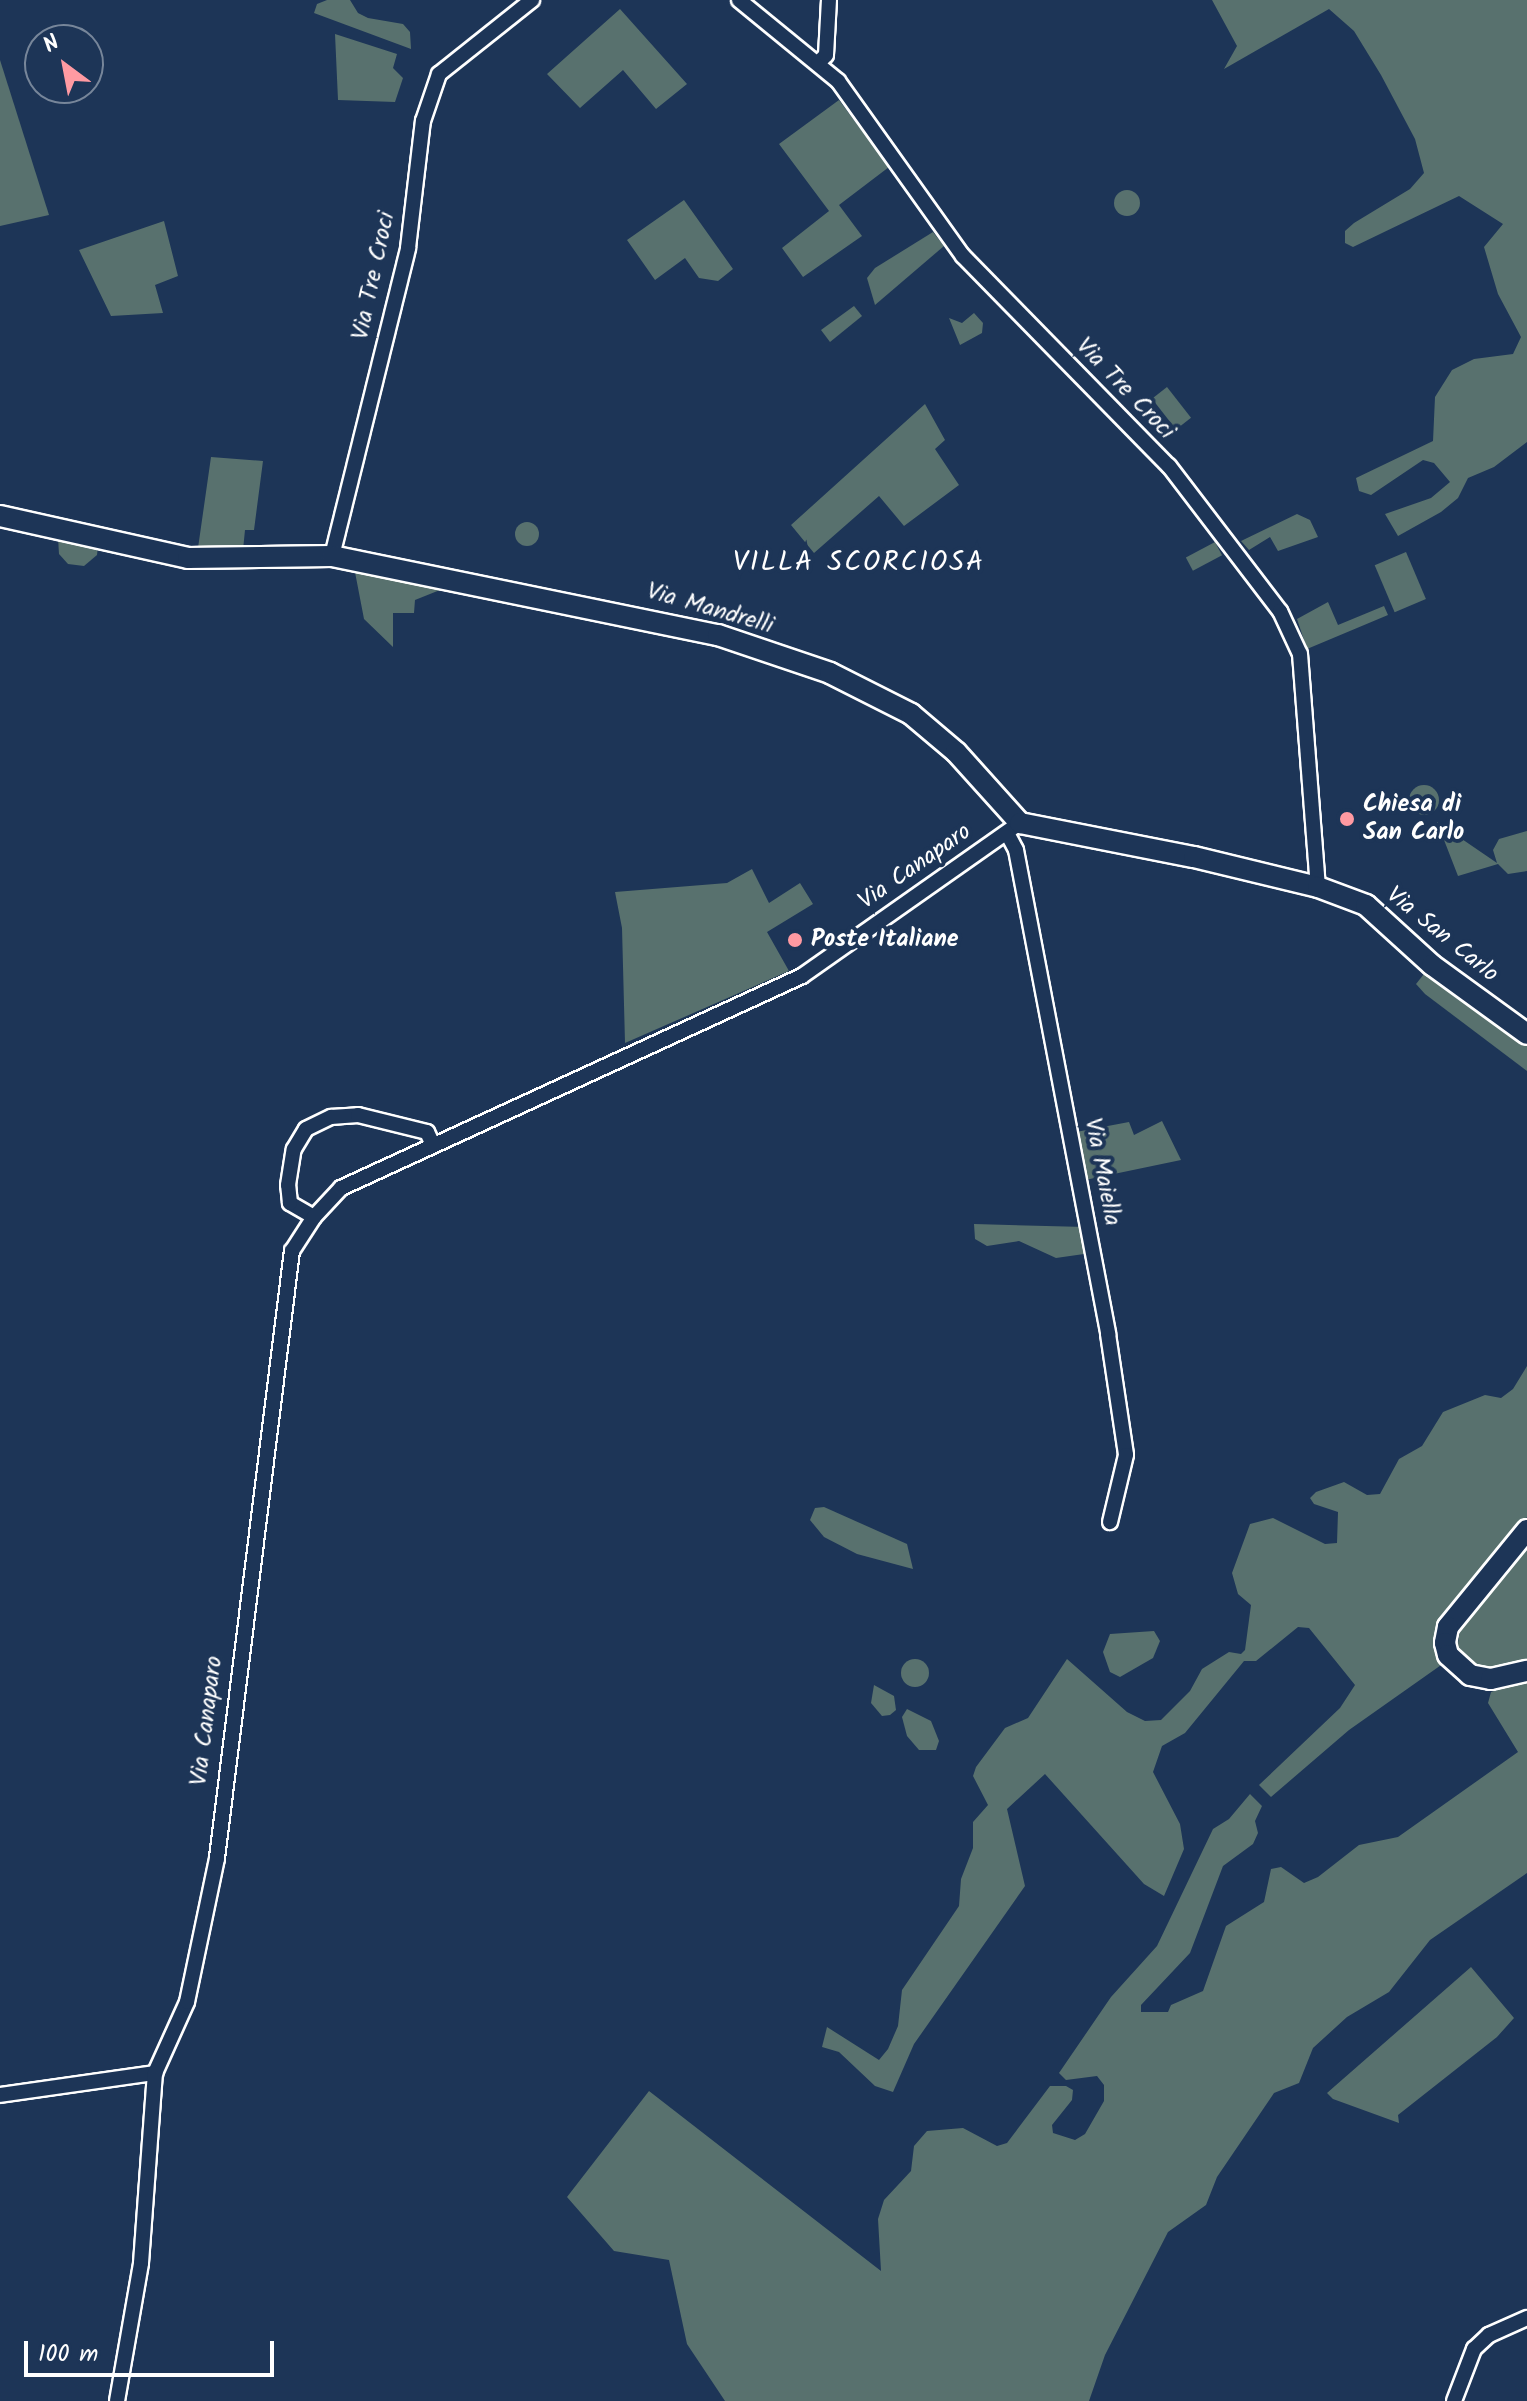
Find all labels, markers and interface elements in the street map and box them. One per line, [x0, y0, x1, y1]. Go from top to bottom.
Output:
north arrow [24, 24, 104, 104]
text: N [37, 26, 67, 63]
street label: Via Tre Croci [346, 209, 402, 343]
street label: Via Tre Croci [1069, 332, 1181, 446]
district label: VILLA SCORCIOSA [733, 546, 985, 580]
street label: Via Mandrelli [643, 577, 777, 641]
place label: Chiesa di San Carlo [1363, 791, 1464, 847]
marker: Chiesa di San Carlo [1338, 810, 1356, 828]
street label: Via Canaparo [853, 818, 977, 916]
street label: Via San Carlo [1380, 881, 1504, 989]
place label: Poste Italiane [811, 926, 958, 954]
marker: Poste Italiane [786, 931, 804, 949]
street label: Via Maiella [1077, 1116, 1127, 1228]
street label: Via Canaparo [185, 1654, 229, 1788]
scale bar [28, 2325, 278, 2375]
text: 100 m [38, 2335, 98, 2374]

